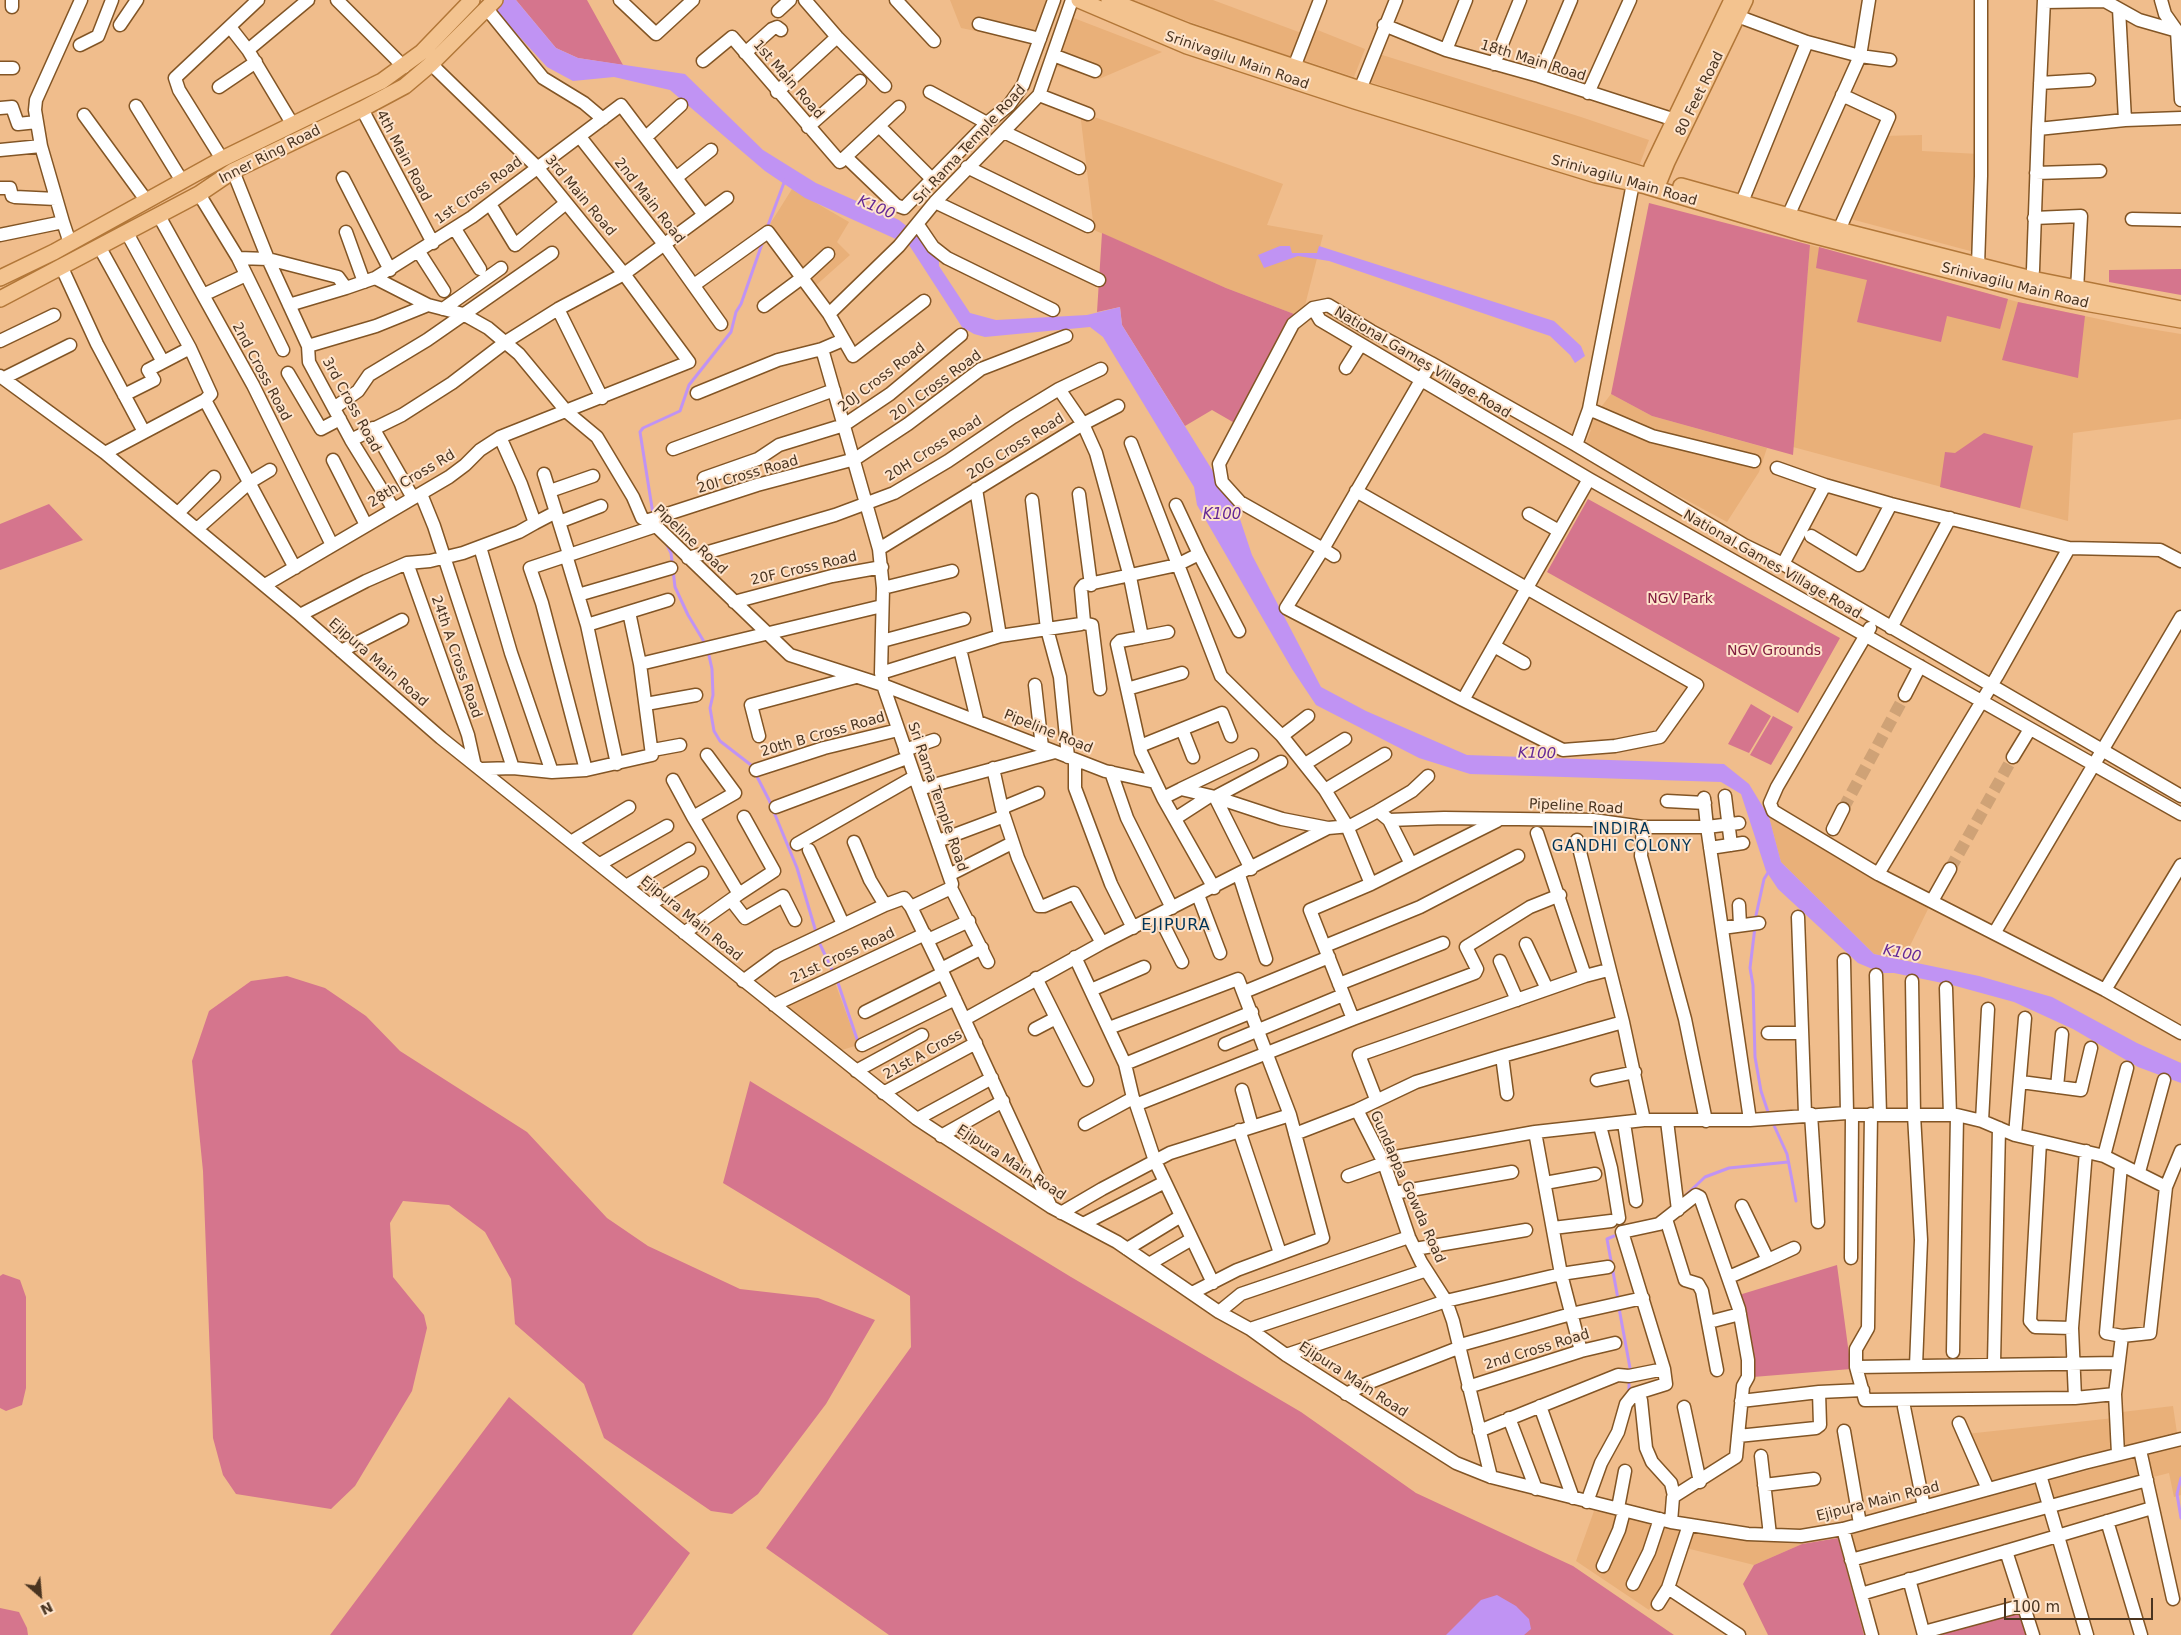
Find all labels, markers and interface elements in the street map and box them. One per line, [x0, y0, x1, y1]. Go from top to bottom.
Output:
street label: Srinivagilu Main Road [1163, 28, 1311, 94]
street label: 1st Main Road [749, 37, 827, 123]
street label: 18th Main Road [1478, 37, 1588, 85]
street label: 80 Feet Road [1672, 49, 1728, 139]
street label: Sri Rama Temple Road [910, 82, 1030, 208]
street label: 4th Main Road [372, 108, 434, 204]
street label: Inner Ring Road [216, 122, 324, 188]
street label: 3rd Main Road [541, 152, 619, 240]
street label: Srinivagilu Main Road [1549, 152, 1699, 210]
street label: 1st Cross Road [432, 154, 526, 228]
street label: 2nd Main Road [610, 155, 688, 247]
water label: K100 [855, 192, 897, 224]
street label: Srinivagilu Main Road [1940, 260, 2090, 312]
street label: National Games Village Road [1331, 304, 1513, 422]
street label: 2nd Cross Road [228, 320, 294, 424]
street label: 20J Cross Road [835, 340, 929, 416]
street label: 20 I Cross Road [887, 347, 985, 425]
street label: 3rd Cross Road [318, 355, 384, 455]
street label: 20G Cross Road [964, 410, 1068, 484]
street label: 20H Cross Road [883, 413, 985, 485]
street label: 28th Cross Rd [366, 447, 458, 511]
street label: 20I Cross Road [696, 453, 800, 497]
street label: Pipeline Road [650, 502, 730, 578]
water label: K100 [1203, 506, 1241, 524]
street label: National Games Village Road [1680, 507, 1864, 623]
street label: 20F Cross Road [749, 549, 859, 589]
park label: NGV Park [1647, 591, 1713, 607]
street label: 24th A Cross Road [427, 593, 485, 721]
street label: Ejipura Main Road [325, 615, 431, 711]
park label: NGV Grounds [1727, 643, 1821, 659]
street label: Pipeline Road [1001, 707, 1095, 757]
street label: 20th B Cross Road [759, 709, 887, 761]
street label: Sri Rama Temple Road [903, 720, 971, 874]
water label: K100 [1518, 745, 1556, 763]
street label: Pipeline Road [1528, 796, 1624, 818]
district label: INDIRA GANDHI COLONY [1550, 821, 1694, 856]
street label: Ejipura Main Road [637, 873, 745, 965]
district label: EJIPURA [1140, 916, 1212, 936]
street label: 21st Cross Road [788, 925, 898, 987]
water label: K100 [1881, 941, 1923, 967]
street label: 21st A Cross [881, 1026, 965, 1084]
street label: Gundappa Gowda Road [1366, 1108, 1448, 1266]
street label: Ejipura Main Road [954, 1122, 1068, 1204]
street label: 2nd Cross Road [1482, 1326, 1592, 1374]
street label: Ejipura Main Road [1296, 1339, 1410, 1421]
street label: Ejipura Main Road [1815, 1479, 1941, 1525]
north arrow [15, 1570, 65, 1620]
scale bar [2006, 1588, 2155, 1620]
text: 100 m [2012, 1598, 2060, 1616]
text: N [38, 1599, 56, 1618]

